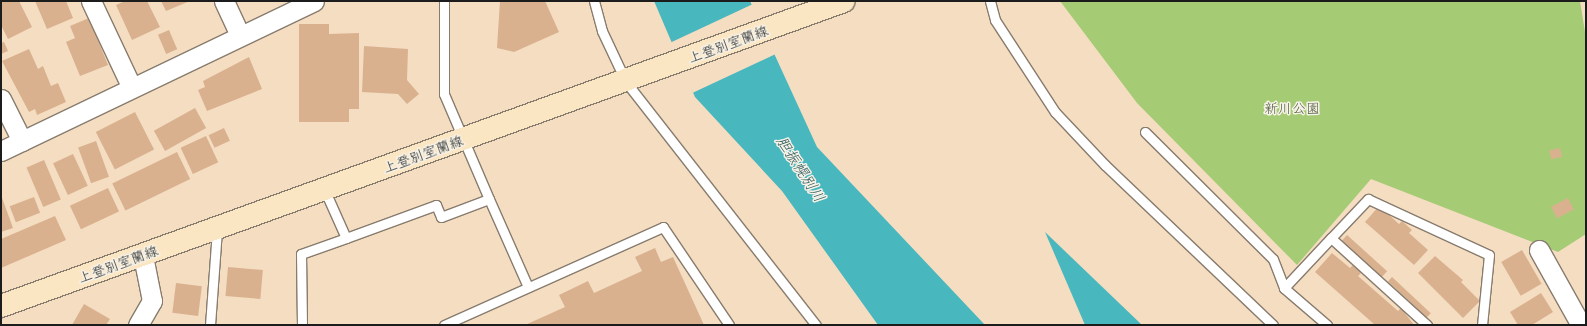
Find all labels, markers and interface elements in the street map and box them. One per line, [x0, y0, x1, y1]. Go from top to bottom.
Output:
street label: 上登別室蘭線 [686, 22, 770, 66]
park label: 新川公園 [1264, 100, 1320, 116]
street label: 上登別室蘭線 [381, 132, 465, 176]
water label: 胆振幌別川 [773, 133, 829, 205]
street label: 上登別室蘭線 [76, 242, 160, 286]

